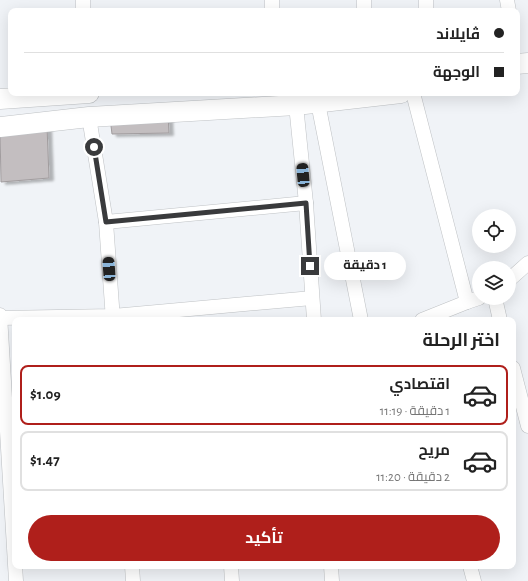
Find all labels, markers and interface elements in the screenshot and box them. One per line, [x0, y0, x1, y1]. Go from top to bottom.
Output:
text: ڤایلاند [436, 27, 480, 42]
text: الوجهة [433, 65, 480, 80]
route start [85, 138, 103, 156]
car [296, 163, 310, 187]
map controls [472, 209, 516, 305]
button: locate [472, 209, 516, 253]
callout: 1 دقيقة [324, 252, 406, 280]
car [102, 257, 116, 281]
route end [301, 257, 319, 275]
text: 1 دقيقة [343, 259, 387, 272]
button: layers [472, 261, 516, 305]
text: اختر الرحلة [422, 332, 500, 350]
text: اقتصادي [390, 377, 450, 392]
icon: car [462, 377, 498, 413]
text: $1.09 [30, 387, 61, 402]
text: 1 دقيقة · 11:19 [380, 405, 450, 418]
text: مريح [418, 443, 450, 458]
icon: car [462, 443, 498, 479]
text: $1.47 [30, 453, 60, 468]
text: 2 دقيقة · 11:20 [376, 471, 450, 484]
button: تأكيد [28, 515, 500, 561]

